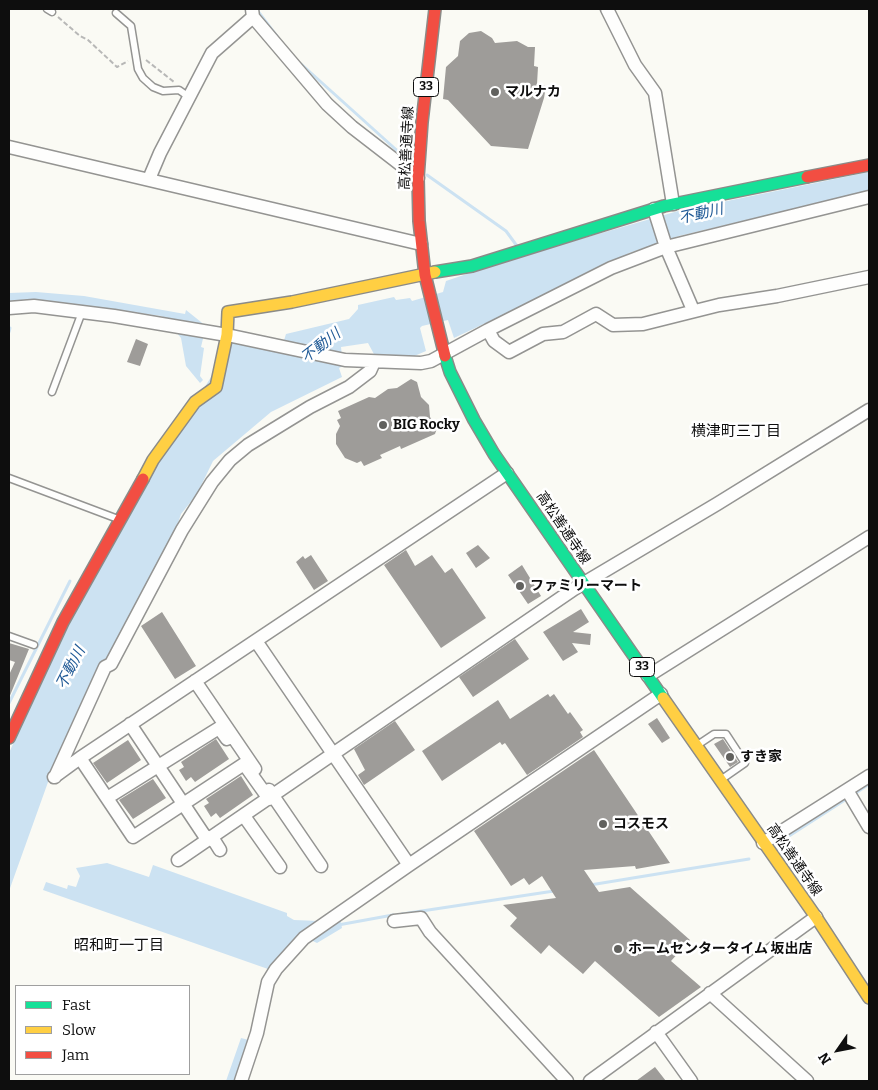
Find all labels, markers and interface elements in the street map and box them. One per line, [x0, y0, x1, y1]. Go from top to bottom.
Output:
road number: 33 [414, 77, 438, 96]
place label: マルナカ [505, 84, 561, 100]
marker: マルナカ [489, 86, 501, 98]
street label: 高松善通寺線 [396, 106, 418, 190]
water label: 不動川 [677, 200, 725, 228]
water label: 不動川 [298, 325, 344, 367]
place label: BIG Rocky [393, 417, 460, 433]
marker: BIG Rocky [377, 419, 389, 431]
district label: 横津町三丁目 [691, 423, 781, 441]
street label: 高松善通寺線 [533, 488, 593, 568]
place label: ファミリーマート [530, 578, 642, 594]
marker: ファミリーマート [514, 580, 526, 592]
water label: 不動川 [53, 644, 89, 692]
road number: 33 [630, 658, 654, 676]
place label: すき家 [740, 749, 782, 765]
marker: すき家 [724, 751, 736, 763]
place label: コスモス [613, 816, 669, 832]
marker: コスモス [597, 818, 609, 830]
street label: 高松善通寺線 [763, 821, 825, 899]
district label: 昭和町一丁目 [74, 937, 164, 955]
place label: ホームセンタータイム 坂出店 [628, 941, 813, 957]
marker: ホームセンタータイム 坂出店 [612, 943, 624, 955]
legend [15, 985, 190, 1075]
text: Fast [62, 996, 91, 1014]
text: Slow [62, 1021, 96, 1039]
north arrow [813, 1025, 863, 1075]
text: Jam [62, 1046, 89, 1064]
text: N [815, 1049, 835, 1068]

